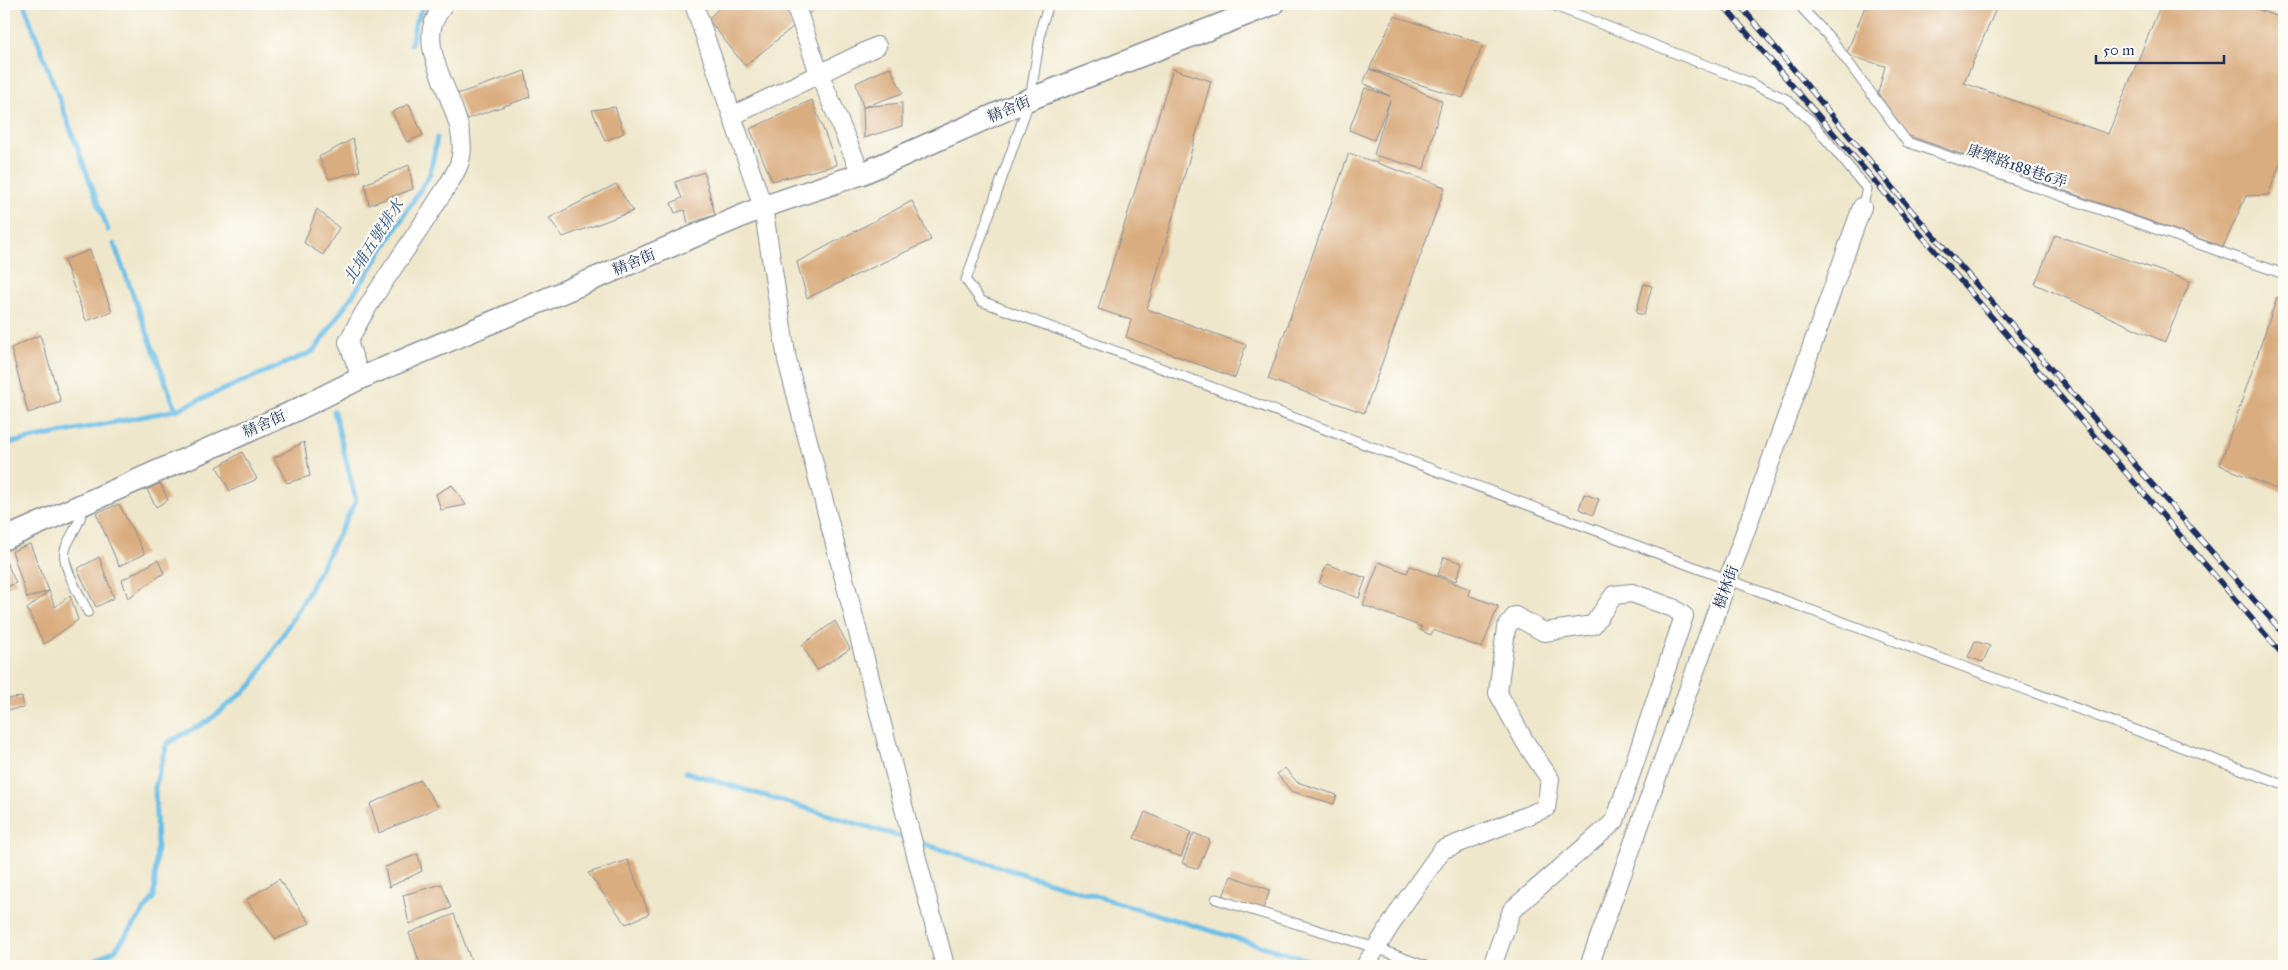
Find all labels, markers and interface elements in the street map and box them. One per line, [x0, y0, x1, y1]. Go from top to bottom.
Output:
scale bar [2096, 32, 2223, 64]
text: 50 m [2103, 41, 2135, 59]
street label: 精舍街 [985, 92, 1033, 126]
street label: 康樂路188巷6弄 [1965, 140, 2069, 192]
water label: 北埔五號排水 [339, 194, 409, 287]
street label: 精舍街 [610, 245, 658, 279]
street label: 精舍街 [240, 407, 288, 441]
street label: 樹林街 [1710, 563, 1742, 611]

